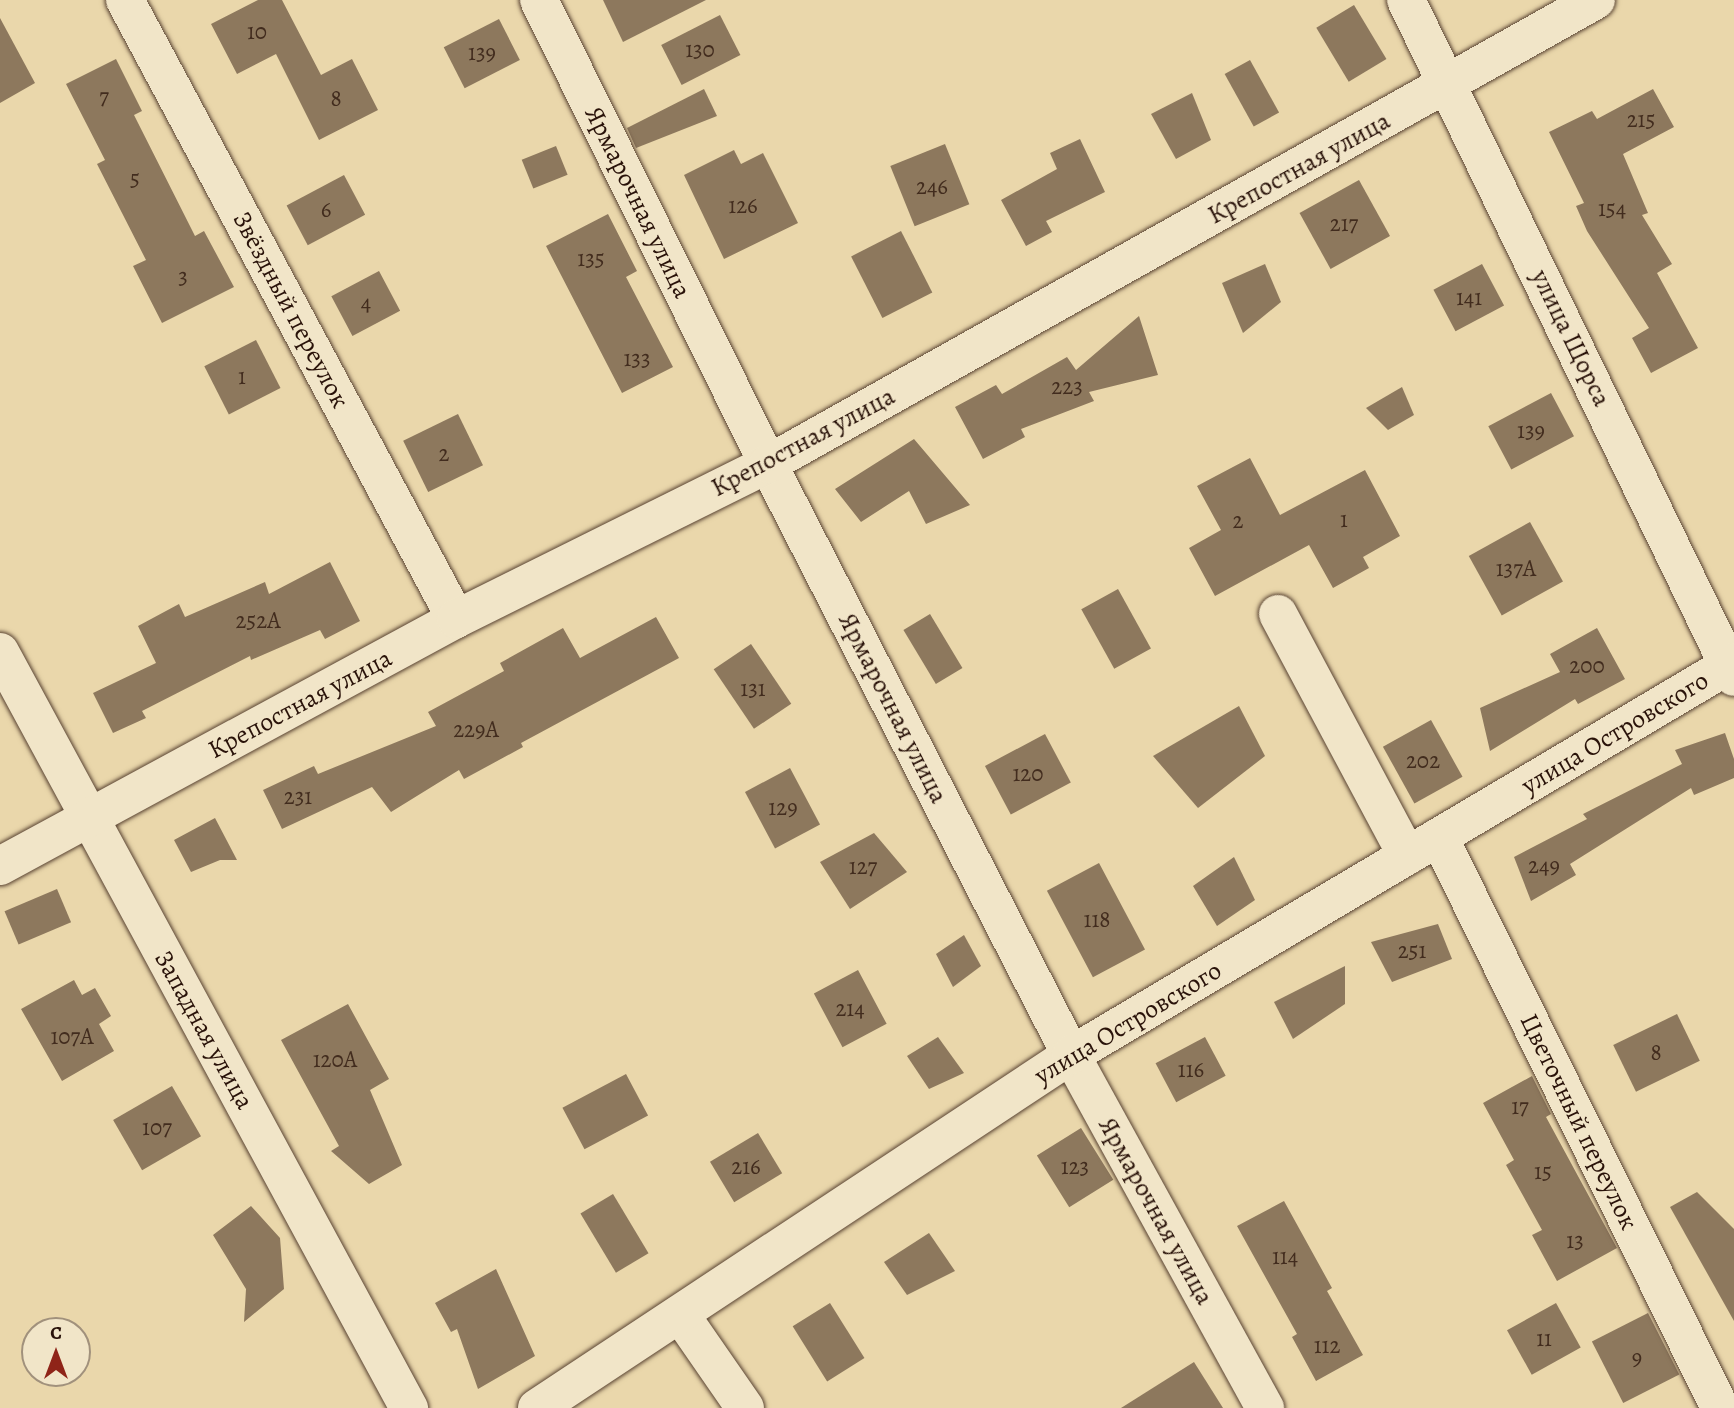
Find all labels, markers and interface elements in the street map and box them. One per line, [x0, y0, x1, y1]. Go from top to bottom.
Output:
house number: 10 [247, 18, 267, 46]
house number: 130 [685, 36, 715, 64]
house number: 139 [468, 39, 496, 67]
house number: 7 [99, 83, 109, 111]
house number: 8 [330, 85, 342, 113]
street label: Ярмарочная улица [578, 101, 698, 303]
street label: Крепостная улица [1202, 105, 1396, 231]
house number: 215 [1627, 106, 1655, 134]
house number: 5 [130, 165, 140, 193]
house number: 246 [916, 173, 948, 201]
house number: 126 [728, 192, 758, 220]
house number: 154 [1598, 195, 1626, 223]
house number: 6 [321, 196, 331, 224]
street label: Звёздный переулок [226, 206, 356, 414]
house number: 217 [1330, 210, 1358, 238]
house number: 135 [577, 245, 605, 273]
house number: 3 [178, 263, 188, 291]
street label: улица Щорса [1524, 265, 1618, 411]
house number: 141 [1456, 284, 1482, 312]
house number: 4 [361, 289, 371, 317]
house number: 133 [623, 345, 651, 373]
house number: 1 [238, 363, 246, 391]
house number: 223 [1051, 373, 1083, 401]
street label: Крепостная улица [706, 380, 900, 504]
house number: 139 [1517, 417, 1545, 445]
house number: 2 [439, 440, 449, 468]
house number: 1 [1340, 506, 1348, 534]
house number: 2 [1233, 507, 1243, 535]
house number: 137А [1496, 555, 1536, 583]
house number: 252А [235, 607, 281, 635]
street label: Ярмарочная улица [832, 608, 954, 808]
street label: Крепостная улица [203, 642, 397, 766]
house number: 200 [1569, 652, 1605, 680]
street label: улица Островского [1516, 665, 1714, 801]
house number: 131 [740, 675, 766, 703]
house number: 229А [453, 716, 499, 744]
house number: 202 [1406, 747, 1440, 775]
house number: 120 [1012, 760, 1044, 788]
house number: 231 [284, 783, 312, 811]
house number: 129 [768, 794, 798, 822]
house number: 249 [1528, 852, 1560, 880]
house number: 127 [849, 853, 877, 881]
house number: 118 [1084, 906, 1110, 934]
house number: 251 [1398, 937, 1426, 965]
street label: Западная улица [148, 945, 260, 1115]
street label: улица Островского [1029, 955, 1227, 1091]
house number: 214 [835, 995, 865, 1023]
street label: Цветочный переулок [1513, 1009, 1645, 1235]
house number: 107А [50, 1023, 94, 1051]
house number: 8 [1650, 1039, 1662, 1067]
house number: 120А [313, 1046, 357, 1074]
house number: 116 [1178, 1056, 1204, 1084]
house number: 17 [1511, 1093, 1529, 1121]
street label: Ярмарочная улица [1092, 1112, 1220, 1310]
house number: 107 [142, 1114, 172, 1142]
house number: 216 [731, 1153, 761, 1181]
house number: 123 [1061, 1153, 1089, 1181]
house number: 15 [1534, 1158, 1552, 1186]
house number: 13 [1566, 1227, 1584, 1255]
house number: 114 [1272, 1243, 1298, 1271]
north arrow [21, 1317, 91, 1387]
text: С [50, 1320, 62, 1346]
house number: 11 [1536, 1325, 1552, 1353]
house number: 112 [1314, 1332, 1340, 1360]
house number: 9 [1632, 1344, 1642, 1372]

